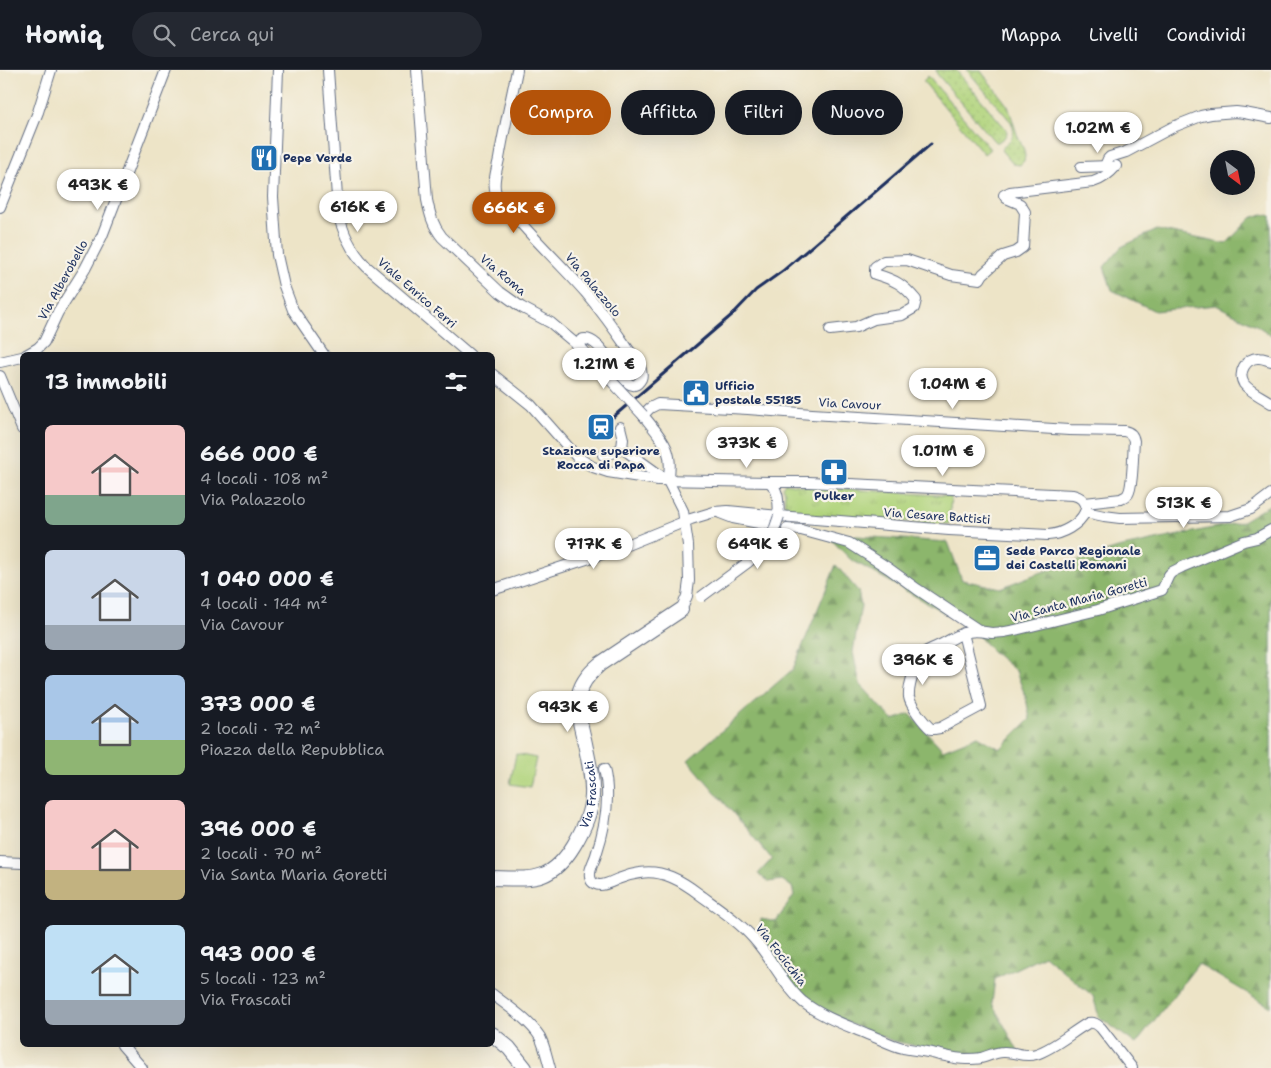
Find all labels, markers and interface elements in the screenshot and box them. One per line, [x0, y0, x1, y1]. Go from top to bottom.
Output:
search box [132, 12, 482, 57]
text: Homiq [25, 19, 102, 51]
icon: search [150, 21, 178, 49]
text: Cerca qui [190, 22, 274, 47]
text: Mappa [1001, 23, 1061, 47]
text: Livelli [1089, 23, 1138, 47]
text: Condividi [1166, 23, 1246, 47]
chip: Compra [510, 90, 611, 135]
chip: Affitta [621, 90, 715, 135]
chip: Filtri [725, 90, 802, 135]
chip: Nuovo [812, 90, 903, 135]
pin: 1.02M € [1052, 112, 1144, 154]
text: 1.02M € [1065, 117, 1131, 138]
restaurant icon: Pepe Verde [249, 143, 279, 173]
place label: Pepe Verde [283, 150, 352, 166]
north arrow [1210, 150, 1255, 195]
map controls [1210, 150, 1255, 195]
pin: 493K € [57, 168, 139, 211]
text: 493K € [68, 174, 128, 195]
pin: 616K € [317, 190, 399, 233]
pin: 666K € [473, 191, 555, 234]
text: 616K € [330, 196, 386, 217]
text: 666K € [483, 197, 545, 218]
street label: Via Alberobello [34, 237, 92, 323]
street label: Via Palazzolo [561, 249, 625, 321]
street label: Via Roma [476, 251, 530, 299]
street label: Viale Enrico Ferri [374, 254, 460, 332]
pin: 1.21M € [558, 348, 650, 390]
text: 1.21M € [573, 353, 635, 374]
text: 13 immobili [45, 368, 167, 396]
icon: filters [442, 368, 470, 396]
pin: 1.04M € [907, 368, 999, 410]
text: 1.04M € [920, 373, 986, 394]
public building icon: Ufficio postale 55185 [681, 378, 711, 408]
place label: Ufficio postale 55185 [715, 378, 801, 408]
street label: Via Cavour [818, 394, 882, 414]
station icon: Stazione superiore Rocca di Papa [586, 412, 616, 442]
pin: 373K € [706, 426, 788, 469]
text: 373K € [717, 432, 777, 453]
pin: 1.01M € [897, 434, 989, 477]
text: 666 000 € [200, 440, 318, 468]
text: 1.01M € [912, 440, 974, 461]
place label: Stazione superiore Rocca di Papa [542, 443, 660, 473]
icon: home [85, 445, 145, 505]
pharmacy icon: Pulker [819, 457, 849, 487]
text: 4 locali · 108 m² [200, 468, 328, 489]
pin: 513K € [1143, 486, 1225, 529]
place label: Pulker [814, 488, 855, 504]
text: Via Palazzolo [200, 489, 306, 510]
text: 513K € [1156, 492, 1212, 513]
street label: Via Cesare Battisti [883, 504, 991, 528]
pin: 717K € [553, 528, 635, 570]
pin: 649K € [717, 528, 799, 570]
text: 717K € [566, 533, 622, 554]
text: 649K € [728, 533, 788, 554]
office icon: Sede Parco Regionale dei Castelli Romani [972, 543, 1002, 573]
place label: Sede Parco Regionale dei Castelli Romani [1006, 543, 1141, 573]
text: 1 040 000 € [200, 565, 334, 593]
icon: home [85, 570, 145, 630]
street label: Via Santa Maria Goretti [1009, 574, 1149, 626]
text: 4 locali · 144 m² [200, 593, 328, 614]
text: Via Cavour [200, 614, 284, 635]
pin: 396K € [882, 644, 964, 686]
text: 396K € [893, 649, 953, 670]
text: 373 000 € [200, 690, 316, 718]
pin: 943K € [527, 690, 609, 733]
icon: home [85, 695, 145, 755]
text: 943K € [538, 696, 598, 717]
text: 2 locali · 72 m² [200, 718, 321, 739]
text: Piazza della Repubblica [200, 739, 384, 760]
street label: Via Frascati [576, 759, 600, 831]
text: 396 000 € [200, 815, 317, 843]
icon: home [85, 820, 145, 880]
text: 2 locali · 70 m² [200, 843, 322, 864]
text: Via Santa Maria Goretti [200, 864, 388, 885]
street label: Via Focicchia [752, 921, 811, 990]
text: 943 000 € [200, 940, 316, 968]
icon: home [85, 945, 145, 1005]
text: 5 locali · 123 m² [200, 968, 326, 989]
text: Via Frascati [200, 989, 292, 1010]

